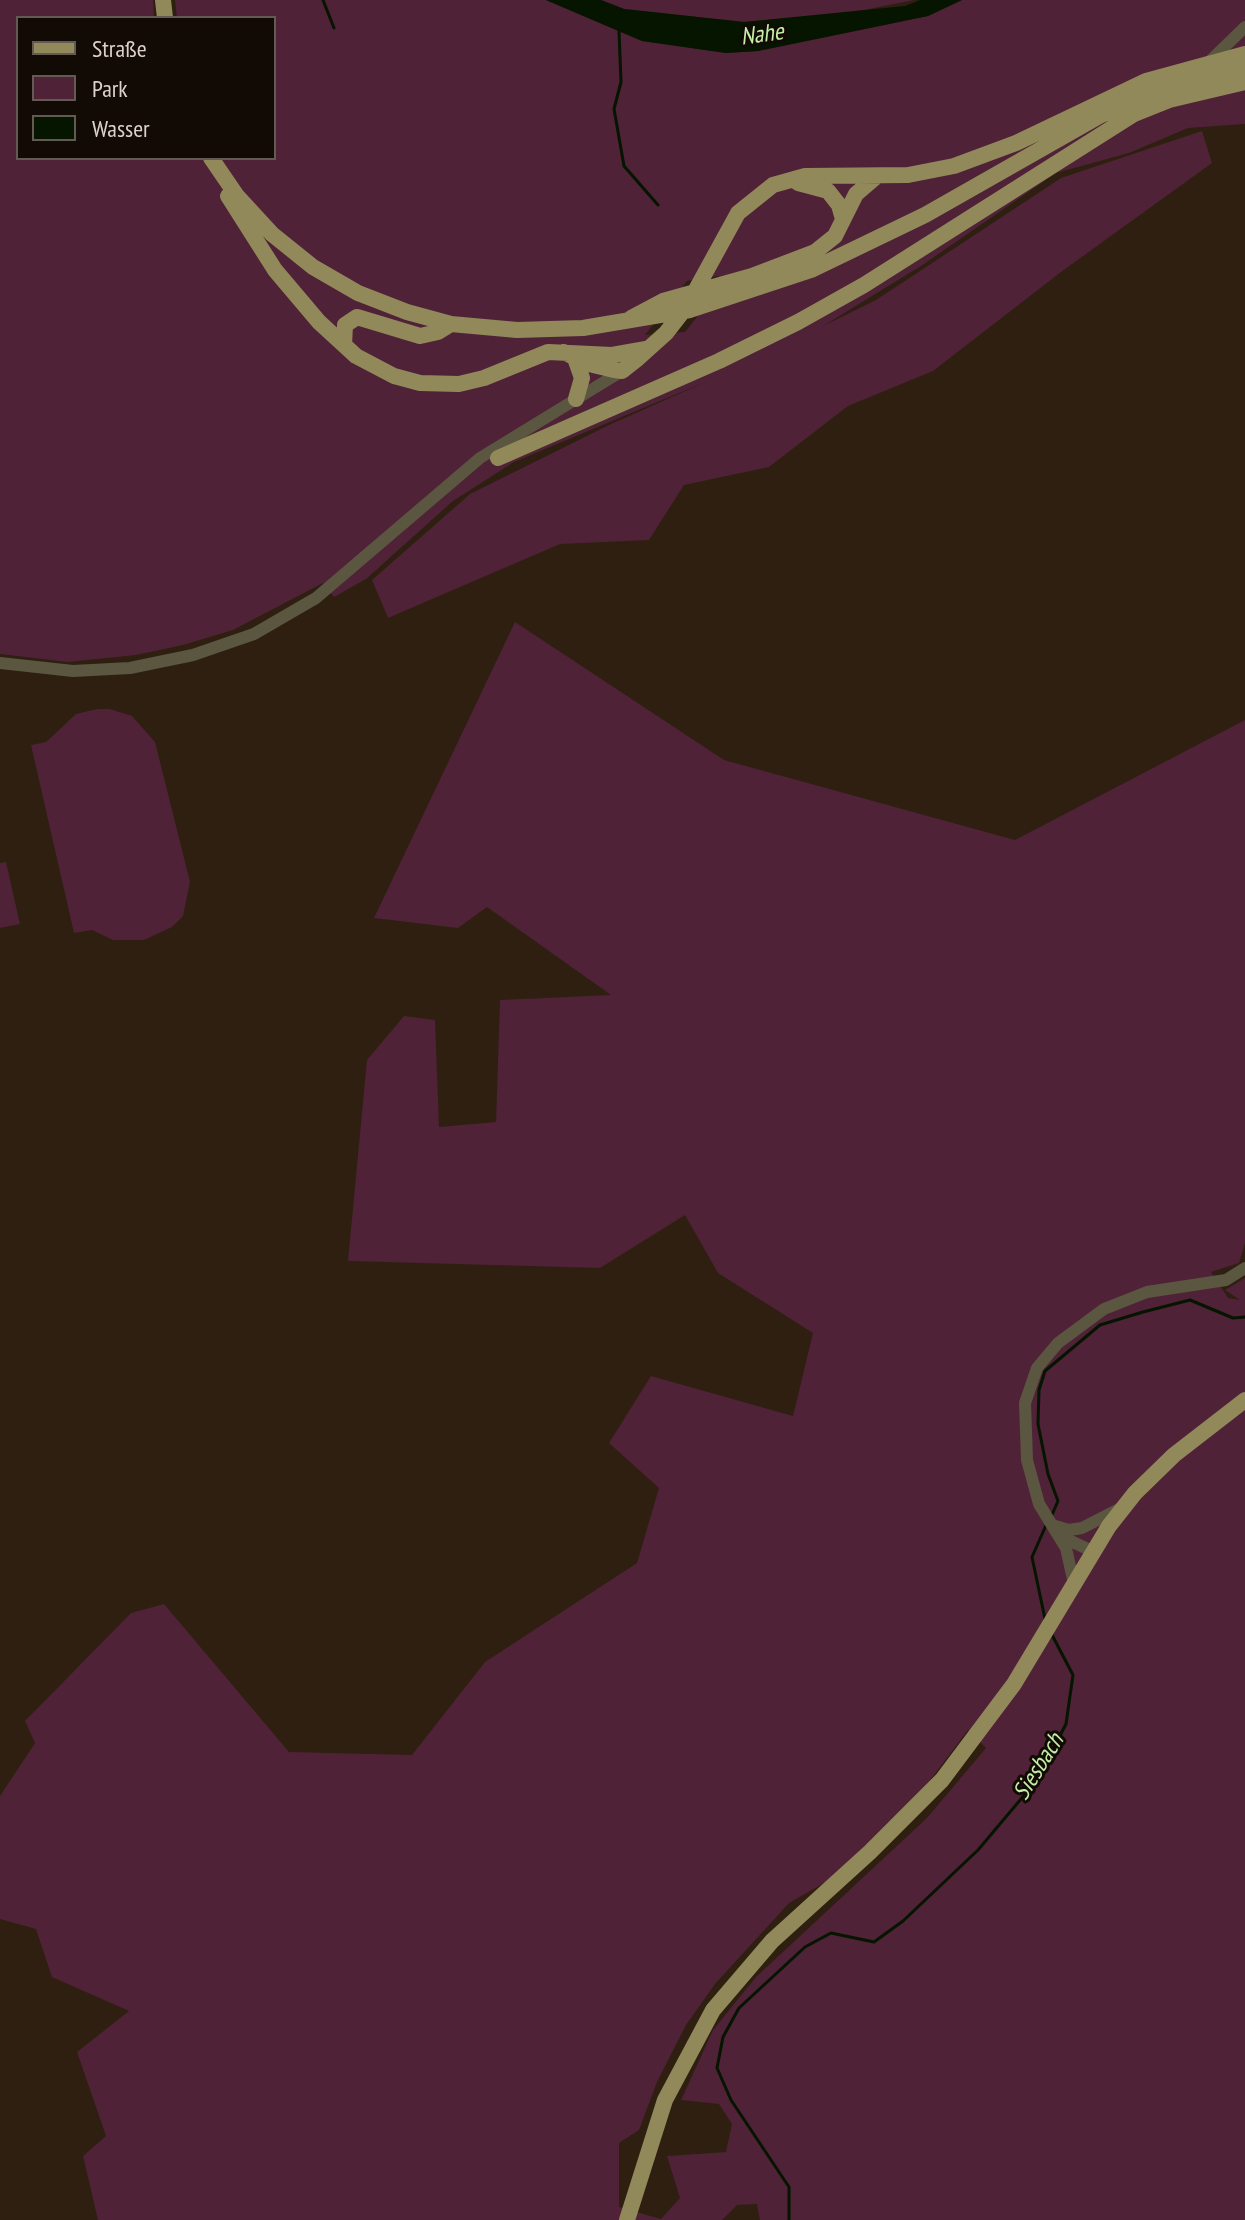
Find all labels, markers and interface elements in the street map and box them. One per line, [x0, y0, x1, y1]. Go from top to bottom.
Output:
legend [16, 16, 276, 160]
water label: Nahe [739, 18, 785, 52]
text: Straße [92, 33, 147, 64]
text: Park [92, 73, 128, 104]
text: Wasser [92, 113, 150, 144]
water label: Siesbach [1008, 1729, 1070, 1805]

